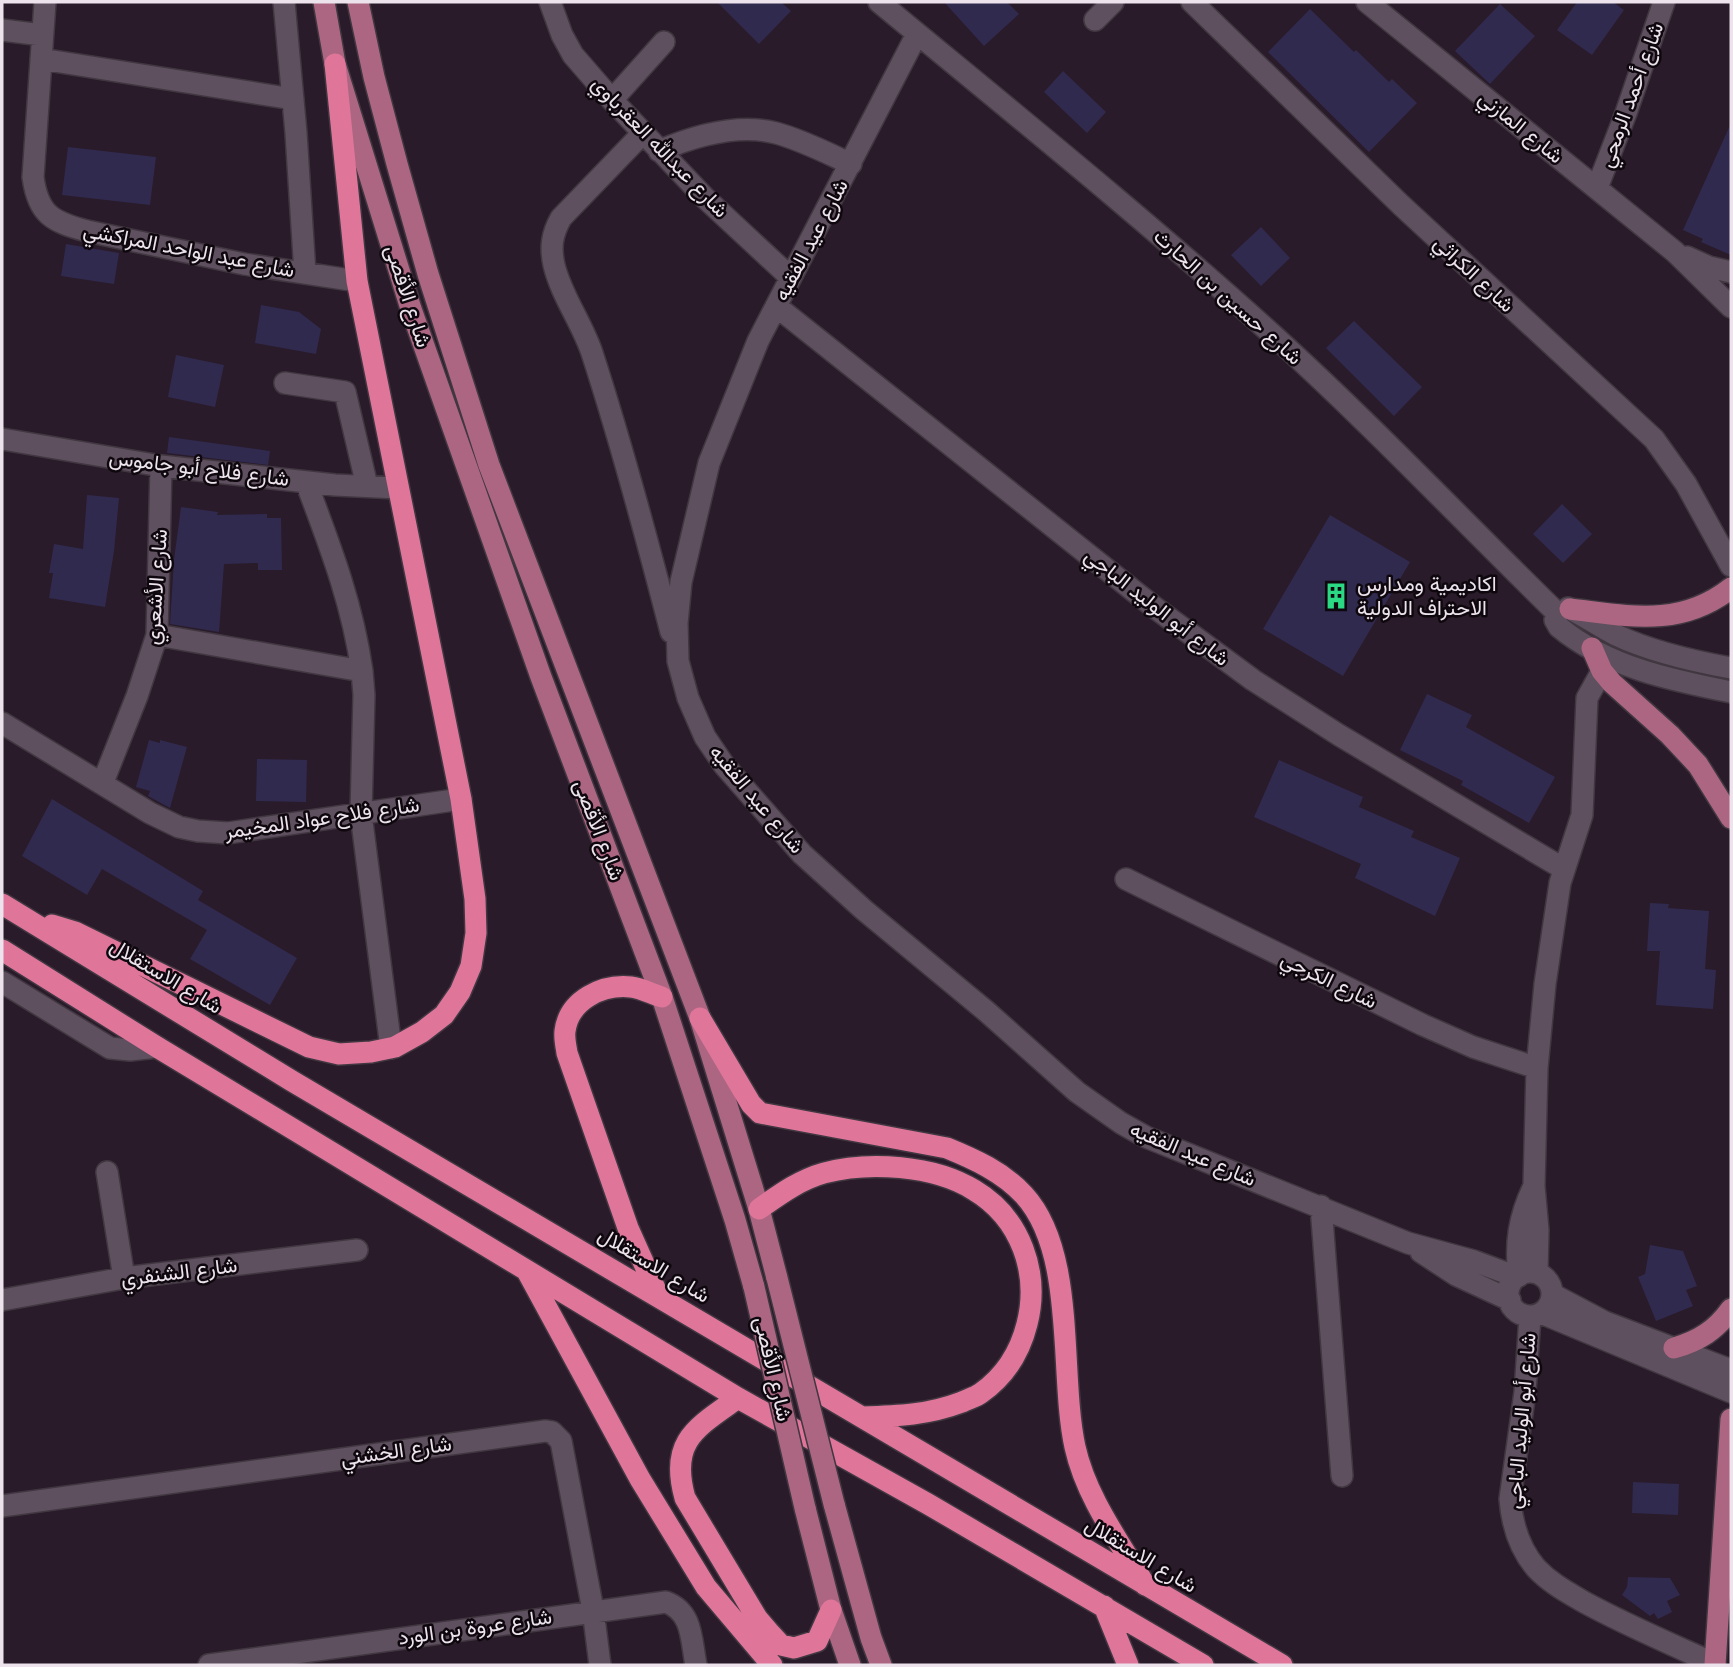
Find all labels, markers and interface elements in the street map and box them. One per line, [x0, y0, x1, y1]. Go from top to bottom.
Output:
street label: شارع أحمد الرمحي [1594, 19, 1673, 173]
street label: شارع عبدالله العقرباوي [583, 71, 734, 226]
street label: شارع المازني [1471, 86, 1568, 172]
street label: شارع عيد الفقيه [769, 175, 855, 306]
street label: شارع عبد الواحد المراكشي [80, 218, 297, 287]
street label: شارع حسين بن الحارث [1148, 224, 1307, 371]
street label: شارع الكراثي [1425, 231, 1519, 321]
street label: شارع الأقصى [378, 242, 436, 351]
street label: شارع فلاح أبو جاموس [107, 445, 290, 493]
street label: شارع الأشعري [140, 528, 177, 646]
street label: شارع أبو الوليد الباجي [1077, 543, 1234, 675]
place label: اكاديمية ومدارس الاحتراف الدولية [1357, 572, 1497, 621]
building icon: اكاديمية ومدارس الاحتراف الدولية [1321, 581, 1351, 611]
street label: شارع عيد الفقيه [703, 740, 809, 859]
street label: شارع الأقصى [567, 776, 629, 885]
street label: شارع فلاح عواد المخيمر [222, 792, 421, 846]
street label: شارع الاستقلال [105, 933, 226, 1020]
street label: شارع الكرجي [1275, 946, 1381, 1018]
street label: شارع عيد الفقيه [1126, 1117, 1259, 1193]
street label: شارع الاستقلال [593, 1222, 714, 1309]
street label: شارع الشنفري [119, 1253, 239, 1296]
street label: شارع الأقصى [747, 1315, 797, 1424]
street label: شارع أبو الوليد الباجي [1501, 1332, 1546, 1510]
street label: شارع الخشني [339, 1431, 454, 1476]
street label: شارع الاستقلال [1080, 1512, 1201, 1599]
street label: شارع عروة بن الورد [397, 1604, 554, 1652]

